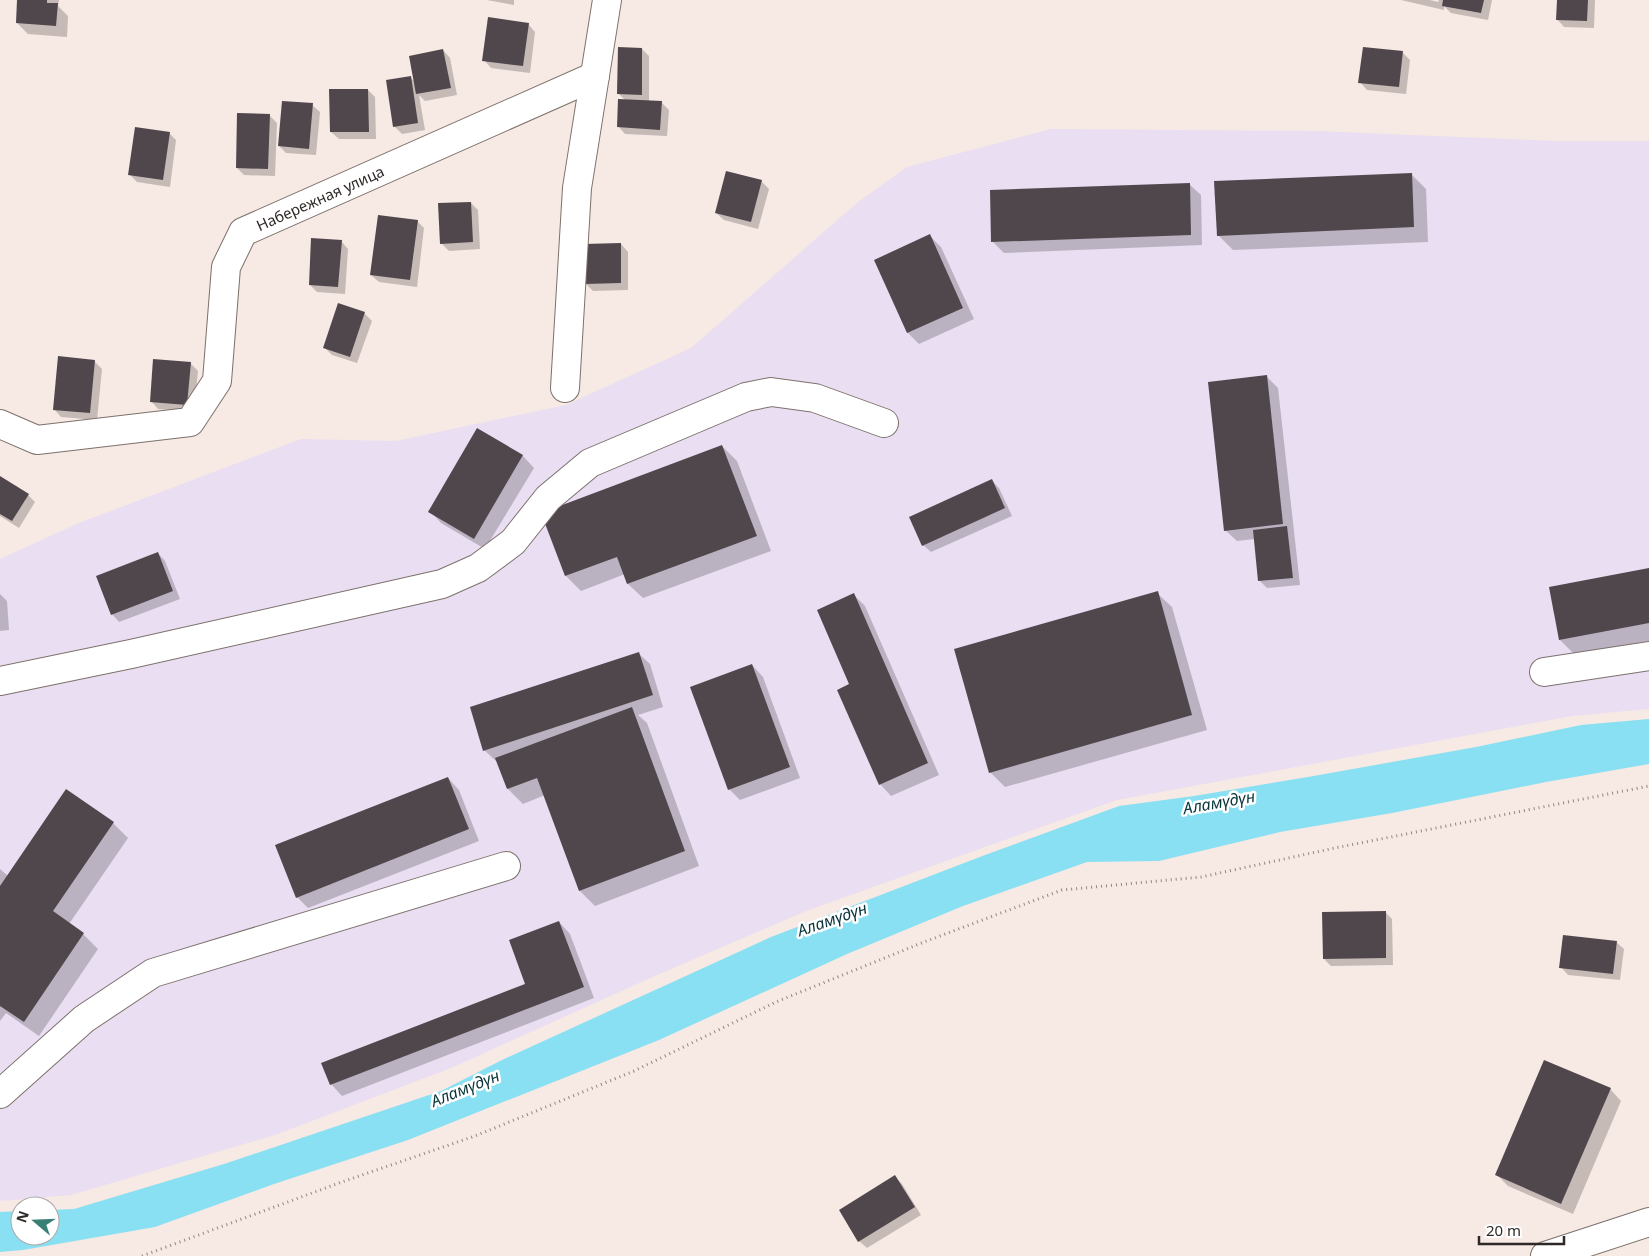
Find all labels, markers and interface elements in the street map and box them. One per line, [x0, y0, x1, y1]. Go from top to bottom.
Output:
street label: Набережная улица [253, 161, 387, 235]
water label: Аламүдүн [1180, 785, 1257, 819]
water label: Аламүдүн [793, 897, 870, 942]
water label: Аламүдүн [426, 1064, 503, 1112]
north arrow [10, 1196, 60, 1246]
text: N [11, 1208, 33, 1225]
scale bar [1479, 1214, 1564, 1246]
text: 20 m [1486, 1220, 1521, 1240]

